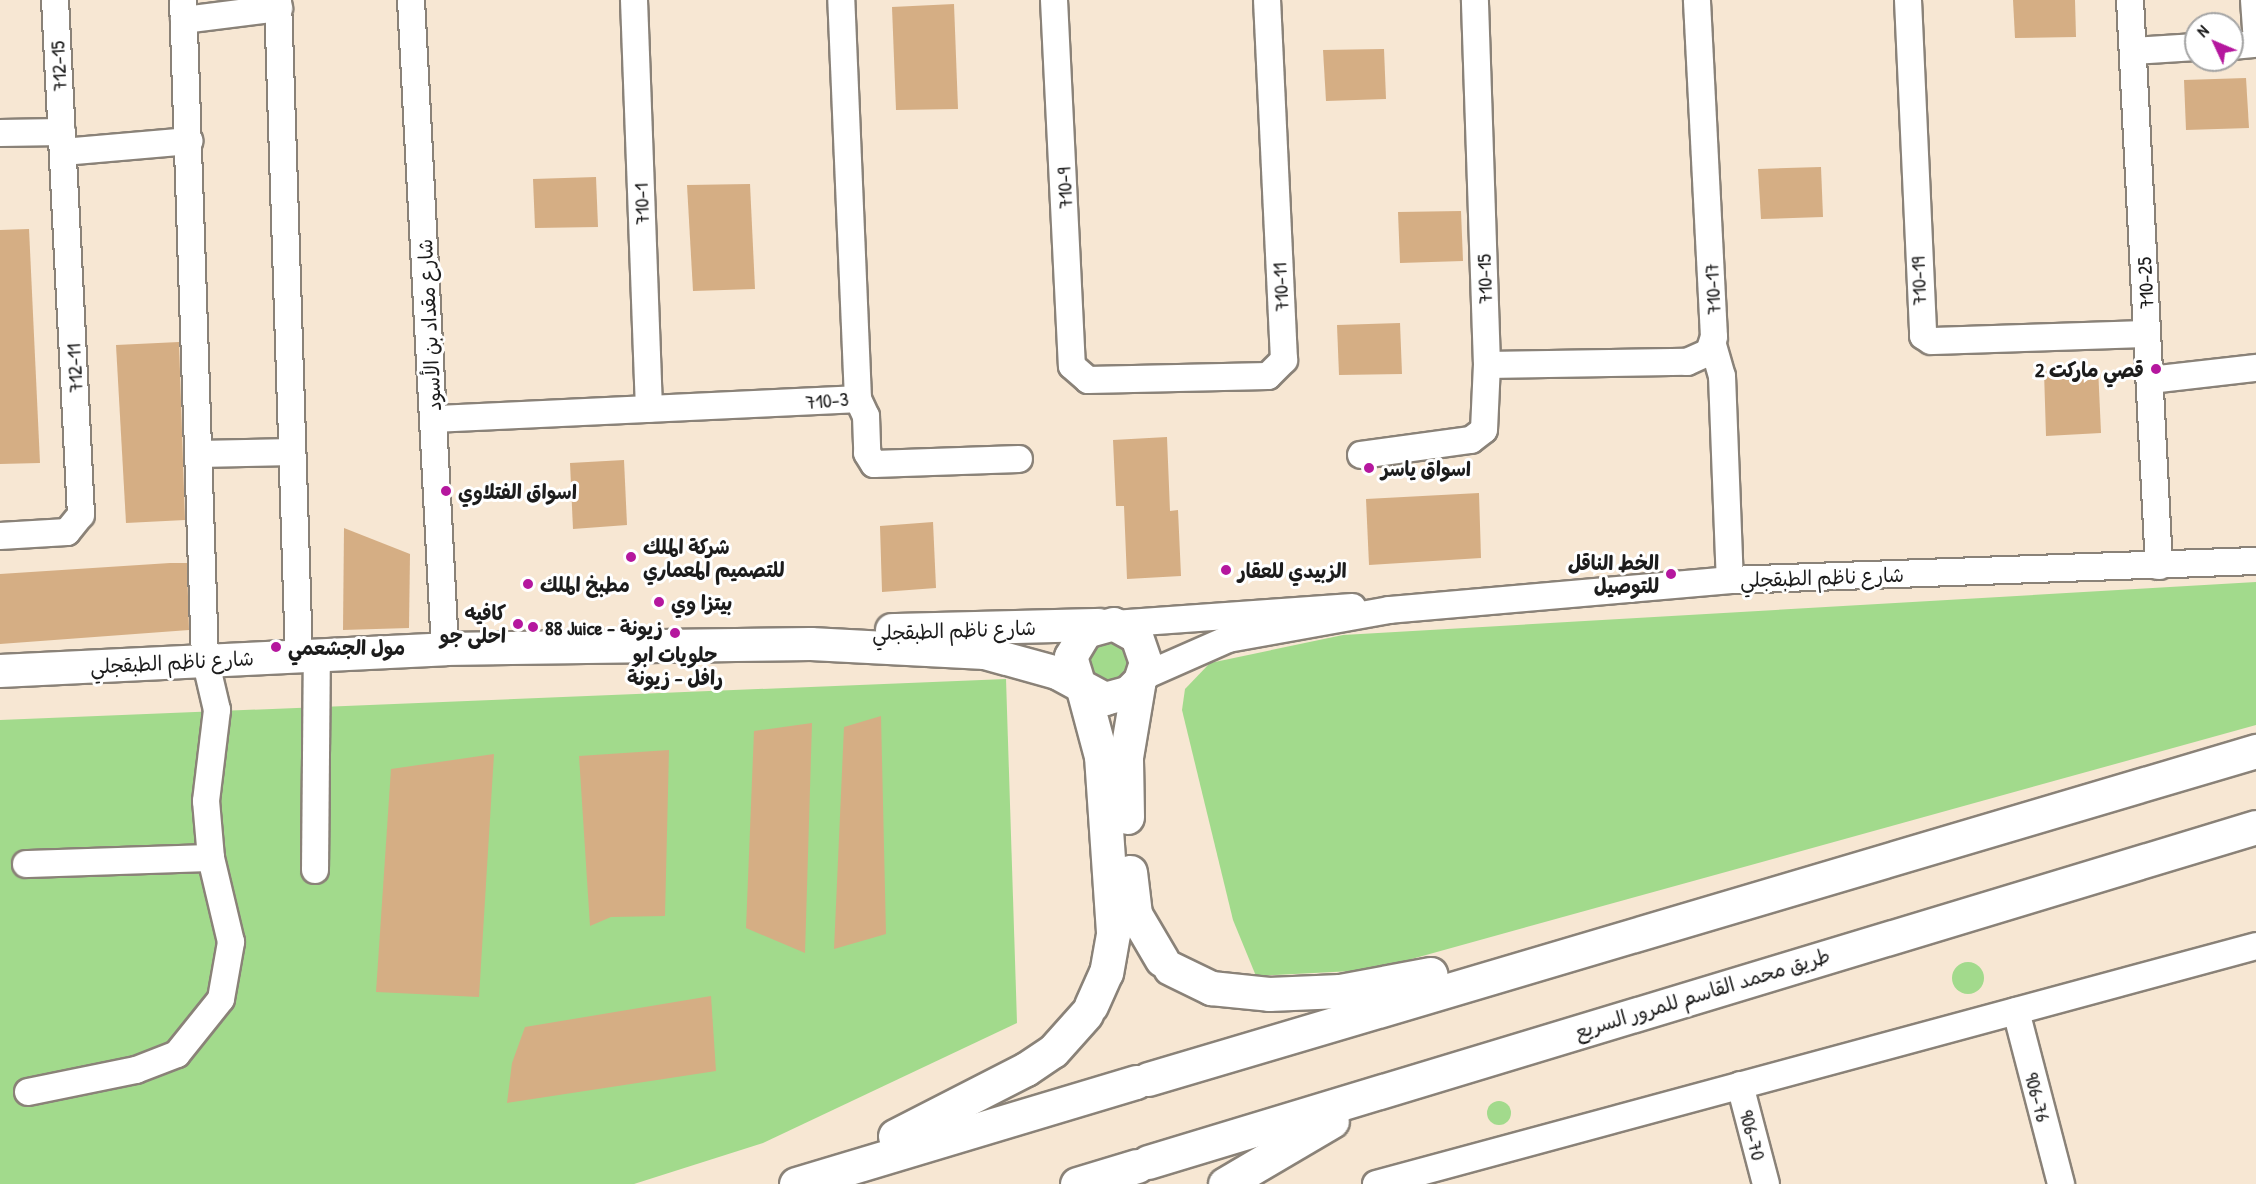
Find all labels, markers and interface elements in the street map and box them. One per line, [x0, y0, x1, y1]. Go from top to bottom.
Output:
north arrow [2184, 12, 2244, 72]
text: N [2192, 20, 2213, 42]
street label: 712-15 [45, 40, 71, 92]
street label: 710-9 [1051, 167, 1077, 209]
street label: 710-1 [628, 183, 654, 225]
street label: شارع مقداد بن الأسود [413, 238, 445, 412]
street label: 710-15 [1471, 254, 1497, 304]
street label: 710-19 [1905, 256, 1931, 306]
street label: 710-25 [2132, 256, 2158, 310]
street label: 710-11 [1267, 262, 1293, 312]
street label: 710-17 [1699, 263, 1725, 315]
street label: 712-11 [61, 343, 87, 393]
place label: قصي ماركت 2 [2035, 357, 2144, 381]
marker: قصي ماركت 2 [2149, 362, 2163, 376]
street label: 710-3 [804, 386, 850, 414]
place label: اسواق ياسر [1381, 456, 1471, 480]
marker: اسواق ياسر [1362, 461, 1376, 475]
place label: اسواق الفتلاوي [458, 479, 577, 503]
marker: اسواق الفتلاوي [439, 484, 453, 498]
place label: شركة الملك للتصميم المعماري [643, 534, 785, 581]
marker: شركة الملك للتصميم المعماري [624, 550, 638, 564]
place label: الخط الناقل للتوصيل [1568, 550, 1659, 597]
place label: الزبيدي للعقار [1238, 558, 1347, 582]
street label: شارع ناظم الطبقجلي [1740, 562, 1904, 592]
marker: الزبيدي للعقار [1219, 563, 1233, 577]
marker: الخط الناقل للتوصيل [1664, 567, 1678, 581]
place label: مطبخ الملك [540, 572, 630, 596]
marker: مطبخ الملك [521, 577, 535, 591]
place label: بيتزا وي [671, 590, 732, 614]
marker: بيتزا وي [652, 595, 666, 609]
place label: كافيه احلى جو [440, 600, 506, 647]
place label: 88 Juice - زيونة [545, 615, 663, 639]
street label: شارع ناظم الطبقجلي [872, 615, 1036, 645]
marker: كافيه احلى جو [511, 617, 525, 631]
marker: 88 Juice - زيونة [526, 620, 540, 634]
marker: حلويات ابو رافل - زيونة [668, 626, 682, 640]
place label: مول الجشعمي [288, 635, 405, 659]
marker: مول الجشعمي [269, 640, 283, 654]
place label: حلويات ابو رافل - زيونة [627, 642, 723, 689]
street label: شارع ناظم الطبقجلي [90, 646, 254, 678]
street label: طريق محمد القاسم للمرور السريع [1571, 943, 1833, 1043]
street label: 906-76 [2020, 1070, 2056, 1124]
street label: 906-70 [1735, 1107, 1771, 1163]

